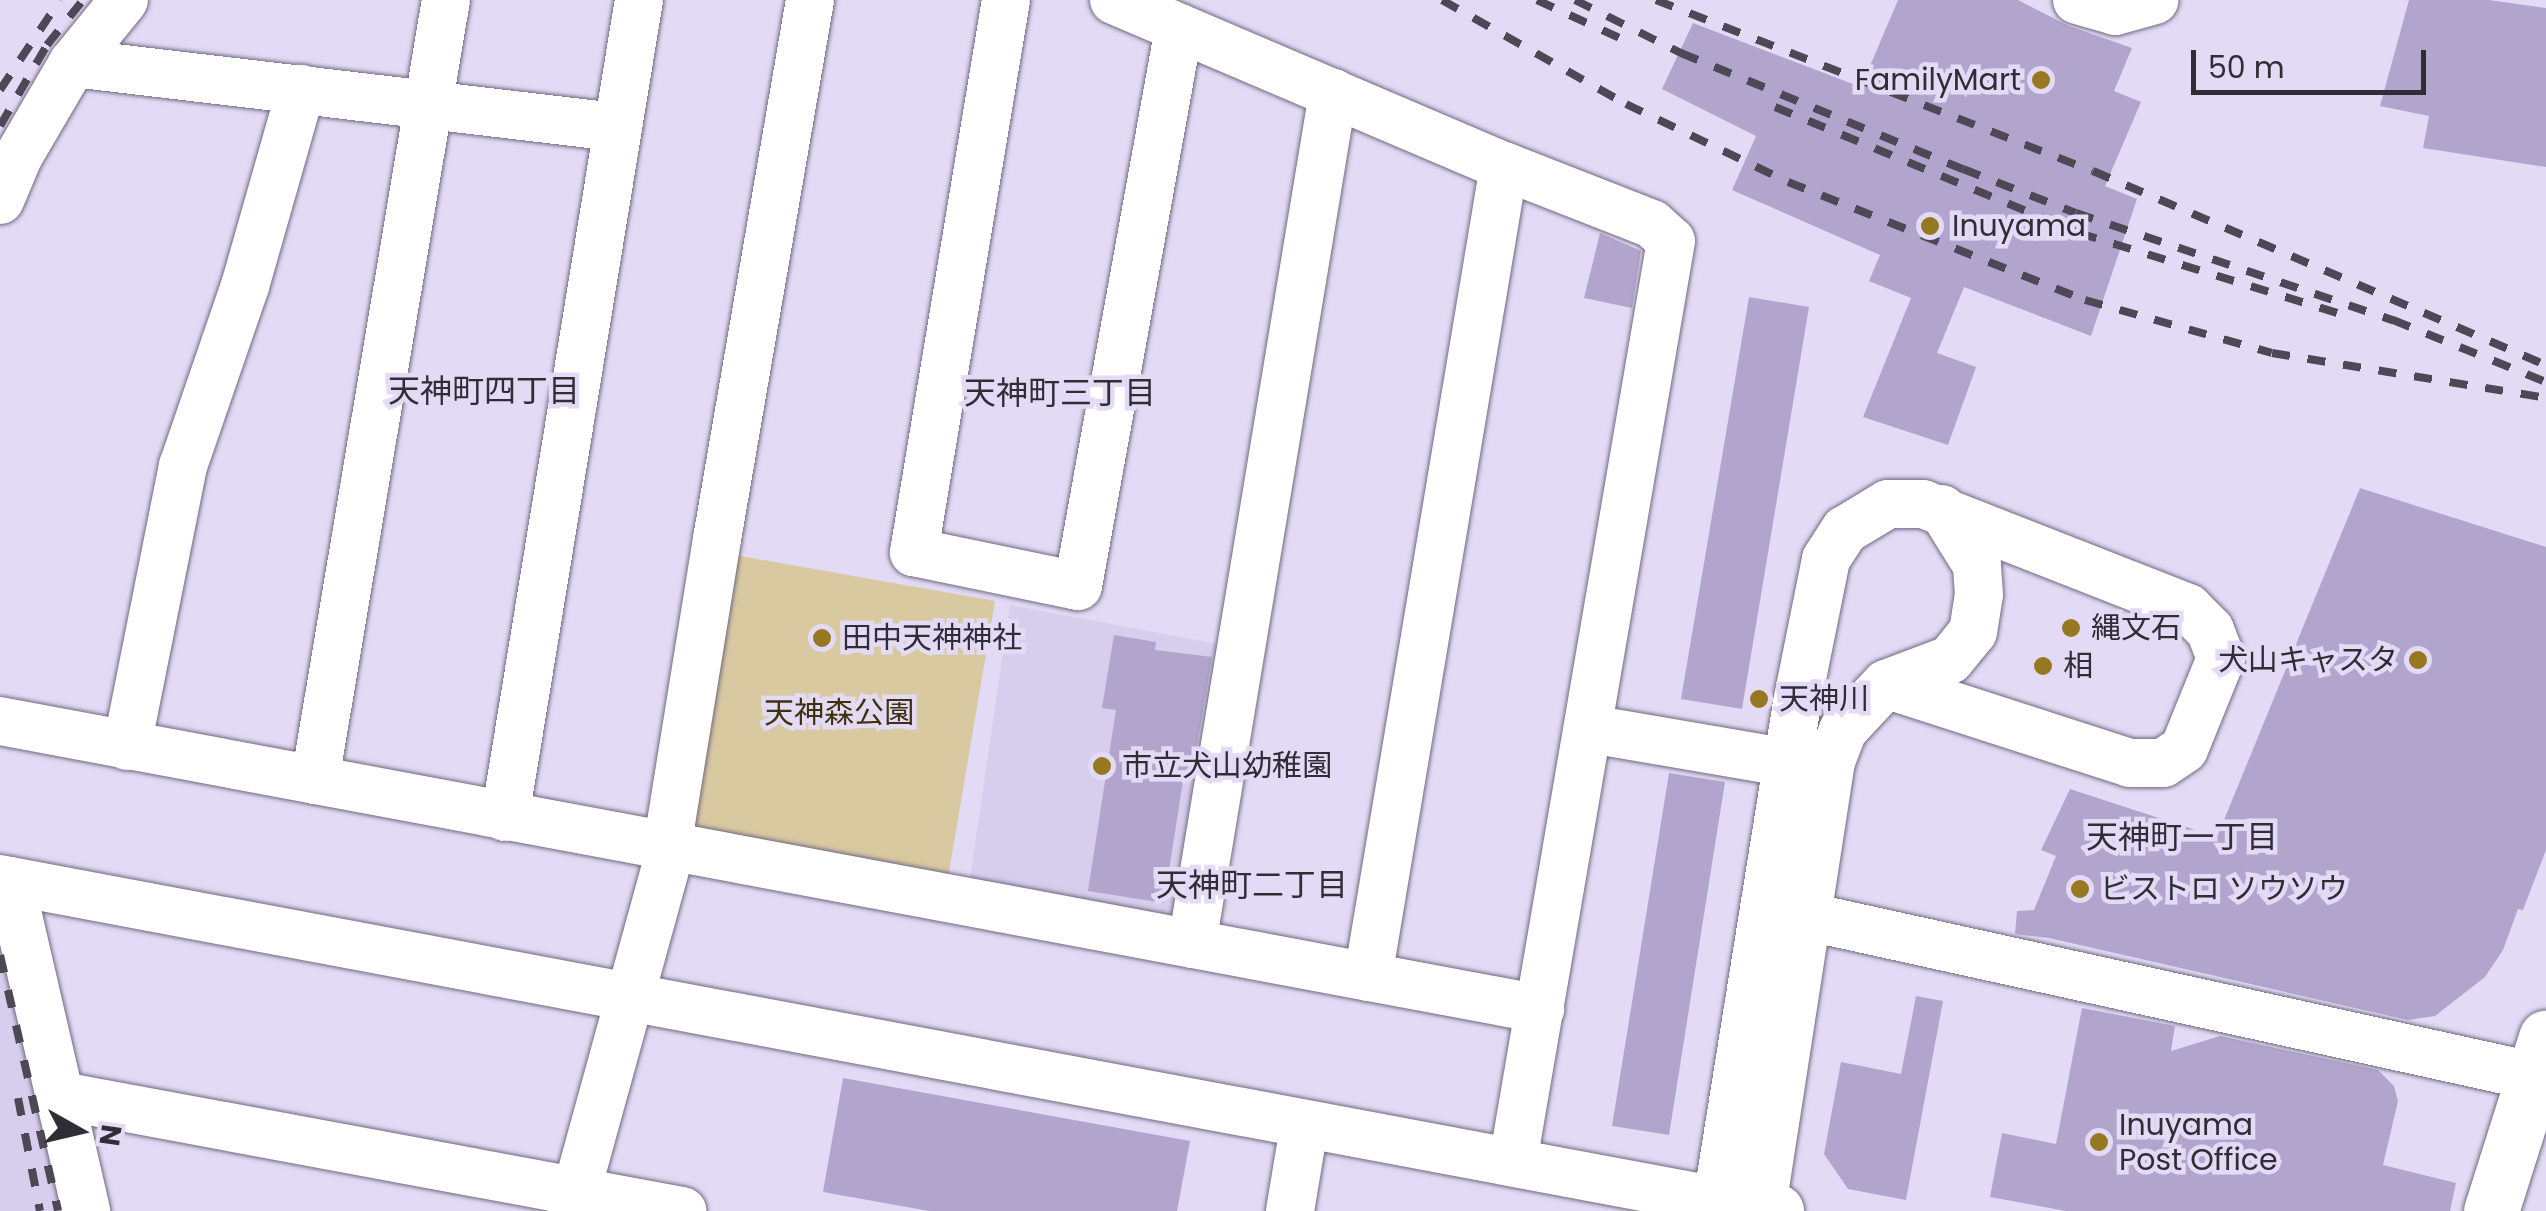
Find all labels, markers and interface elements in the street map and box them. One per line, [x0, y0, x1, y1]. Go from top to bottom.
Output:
scale bar [2196, 30, 2431, 92]
text: 50 m [2208, 46, 2285, 89]
place label: FamilyMart [1855, 62, 2021, 98]
marker: FamilyMart [2030, 69, 2052, 91]
place label: Inuyama [1952, 208, 2086, 244]
marker: Inuyama [1917, 213, 1943, 239]
district label: 天神町四丁目 [388, 372, 580, 410]
district label: 天神町三丁目 [964, 374, 1156, 412]
place label: 縄文石 [2091, 610, 2181, 646]
marker: 縄文石 [2060, 617, 2082, 639]
place label: 田中天神神社 [842, 620, 1022, 656]
marker: 田中天神神社 [811, 627, 833, 649]
place label: 犬山キャスタ [2218, 642, 2398, 678]
place label: 相 [2063, 648, 2093, 684]
marker: 犬山キャスタ [2407, 649, 2429, 671]
marker: 相 [2032, 655, 2054, 677]
place label: 天神川 [1779, 681, 1869, 717]
marker: 天神川 [1748, 688, 1770, 710]
park label: 天神森公園 [764, 695, 914, 731]
place label: 市立犬山幼稚園 [1122, 748, 1332, 784]
marker: 市立犬山幼稚園 [1091, 755, 1113, 777]
district label: 天神町一丁目 [2086, 818, 2278, 856]
district label: 天神町二丁目 [1156, 866, 1348, 904]
place label: ビストロ ソウソウ [2100, 871, 2348, 907]
marker: ビストロ ソウソウ [2069, 878, 2091, 900]
north arrow [30, 1081, 130, 1181]
place label: Inuyama Post Office [2119, 1107, 2278, 1178]
text: N [89, 1122, 131, 1148]
marker: Inuyama Post Office [2088, 1131, 2110, 1153]

